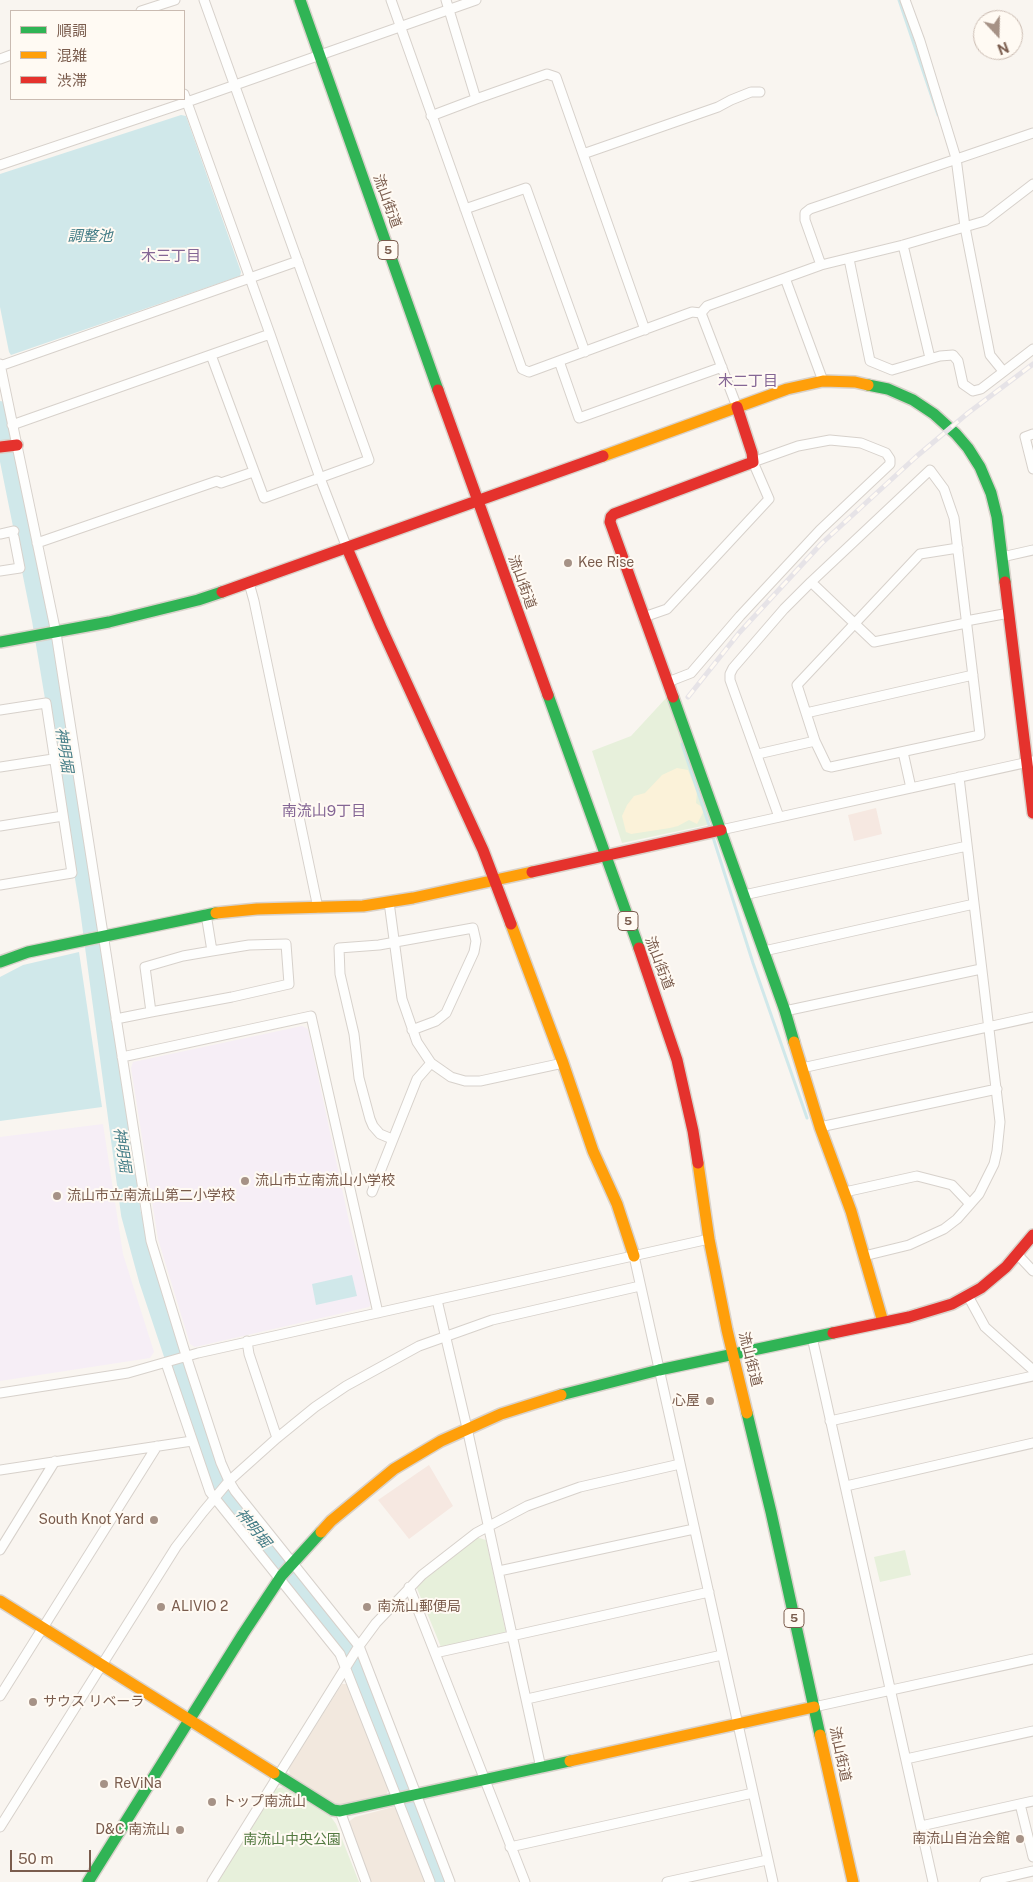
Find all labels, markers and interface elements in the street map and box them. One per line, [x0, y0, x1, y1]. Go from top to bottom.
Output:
legend [10, 10, 185, 100]
north arrow [973, 10, 1023, 60]
text: 順調 [57, 22, 87, 39]
text: N [995, 39, 1011, 57]
text: 混雑 [57, 47, 87, 64]
text: 渋滞 [57, 72, 87, 89]
street label: 流山街道 [370, 172, 404, 230]
water label: 調整池 [68, 227, 112, 245]
road number: 5 [378, 240, 398, 260]
district label: 木三丁目 [141, 247, 201, 265]
district label: 木二丁目 [718, 372, 778, 390]
street label: 流山街道 [505, 553, 539, 611]
place label: Kee Rise [578, 555, 634, 571]
marker: Kee Rise [562, 557, 574, 569]
water label: 神明堀 [52, 726, 76, 774]
district label: 南流山9丁目 [282, 802, 366, 820]
road number: 5 [618, 911, 638, 930]
street label: 流山街道 [641, 934, 677, 992]
water label: 神明堀 [110, 1126, 134, 1174]
place label: 流山市立南流山小学校 [255, 1173, 395, 1189]
marker: 流山市立南流山小学校 [239, 1175, 251, 1187]
place label: 流山市立南流山第二小学校 [67, 1188, 235, 1204]
marker: 流山市立南流山第二小学校 [51, 1190, 63, 1202]
street label: 流山街道 [735, 1330, 765, 1388]
place label: 心屋 [672, 1393, 700, 1409]
marker: 心屋 [704, 1395, 716, 1407]
water label: 神明堀 [232, 1505, 274, 1551]
place label: South Knot Yard [39, 1512, 144, 1528]
marker: South Knot Yard [148, 1514, 160, 1526]
place label: ALIVIO 2 [171, 1599, 228, 1615]
place label: 南流山郵便局 [377, 1599, 461, 1615]
marker: ALIVIO 2 [155, 1601, 167, 1613]
marker: 南流山郵便局 [361, 1601, 373, 1613]
road number: 5 [784, 1609, 804, 1628]
place label: サウス リベーラ [43, 1694, 144, 1710]
marker: サウス リベーラ [27, 1696, 39, 1708]
street label: 流山街道 [826, 1725, 854, 1783]
place label: ReViNa [114, 1776, 162, 1792]
marker: ReViNa [98, 1778, 110, 1790]
place label: トップ南流山 [222, 1794, 306, 1810]
marker: トップ南流山 [206, 1796, 218, 1808]
place label: D&C 南流山 [95, 1822, 170, 1838]
marker: D&C 南流山 [174, 1824, 186, 1836]
place label: 南流山自治会館 [912, 1831, 1010, 1847]
park label: 南流山中央公園 [243, 1832, 341, 1848]
marker: 南流山自治会館 [1014, 1833, 1026, 1845]
scale bar [12, 1840, 94, 1872]
text: 50 m [18, 1850, 53, 1867]

